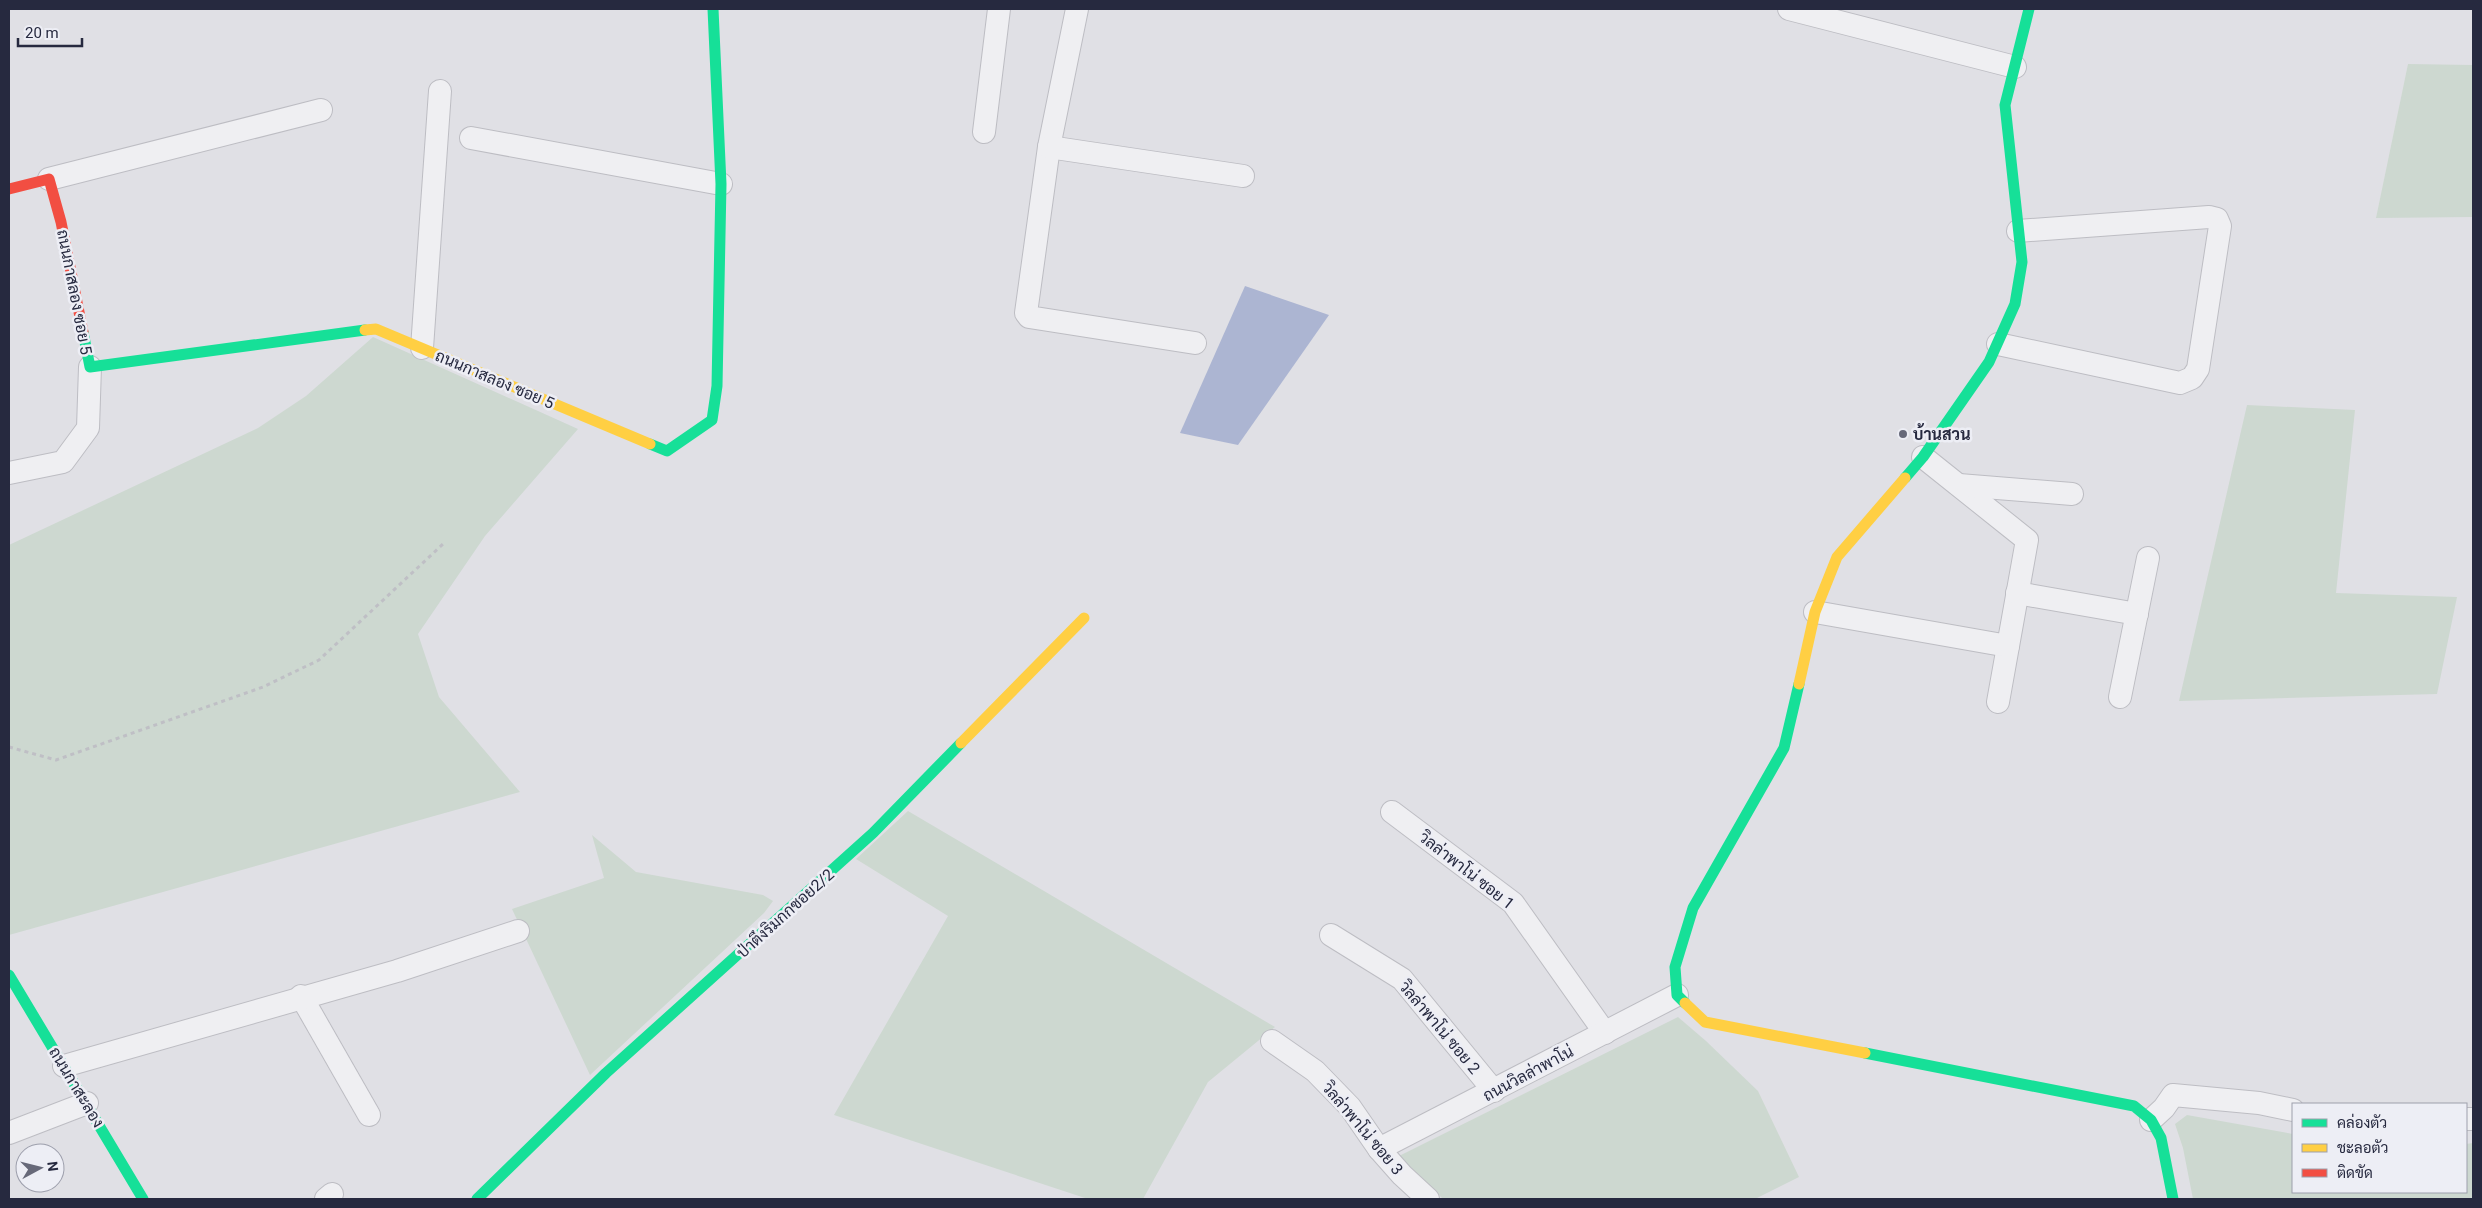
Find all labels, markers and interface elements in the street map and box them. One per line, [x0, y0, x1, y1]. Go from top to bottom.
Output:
scale bar [18, 15, 81, 47]
text: 20 m [25, 24, 59, 42]
street label: ถนนกาสลอง ซอย 5 [53, 228, 96, 356]
street label: ถนนกาสลอง ซอย 5 [433, 346, 557, 413]
place label: บ้านสวน [1913, 423, 1971, 444]
marker: บ้านสวน [1897, 428, 1909, 440]
street label: วิลล่าพาโน่ ซอย 1 [1415, 825, 1519, 913]
street label: ป่าตึงริมกกซอย2/2 [732, 864, 838, 962]
street label: วิลล่าพาโน่ ซอย 2 [1395, 975, 1486, 1078]
street label: ถนนวิลล่าพาโน่ [1479, 1040, 1577, 1105]
street label: ถนนกาสะลอง [45, 1044, 108, 1131]
street label: วิลล่าพาโน่ ซอย 3 [1318, 1076, 1409, 1179]
legend [2292, 1103, 2467, 1193]
text: คล่องตัว [2337, 1113, 2387, 1132]
text: ชะลอตัว [2337, 1139, 2388, 1157]
north arrow [15, 1143, 65, 1193]
text: N [44, 1161, 61, 1172]
text: ติดขัด [2337, 1164, 2373, 1182]

